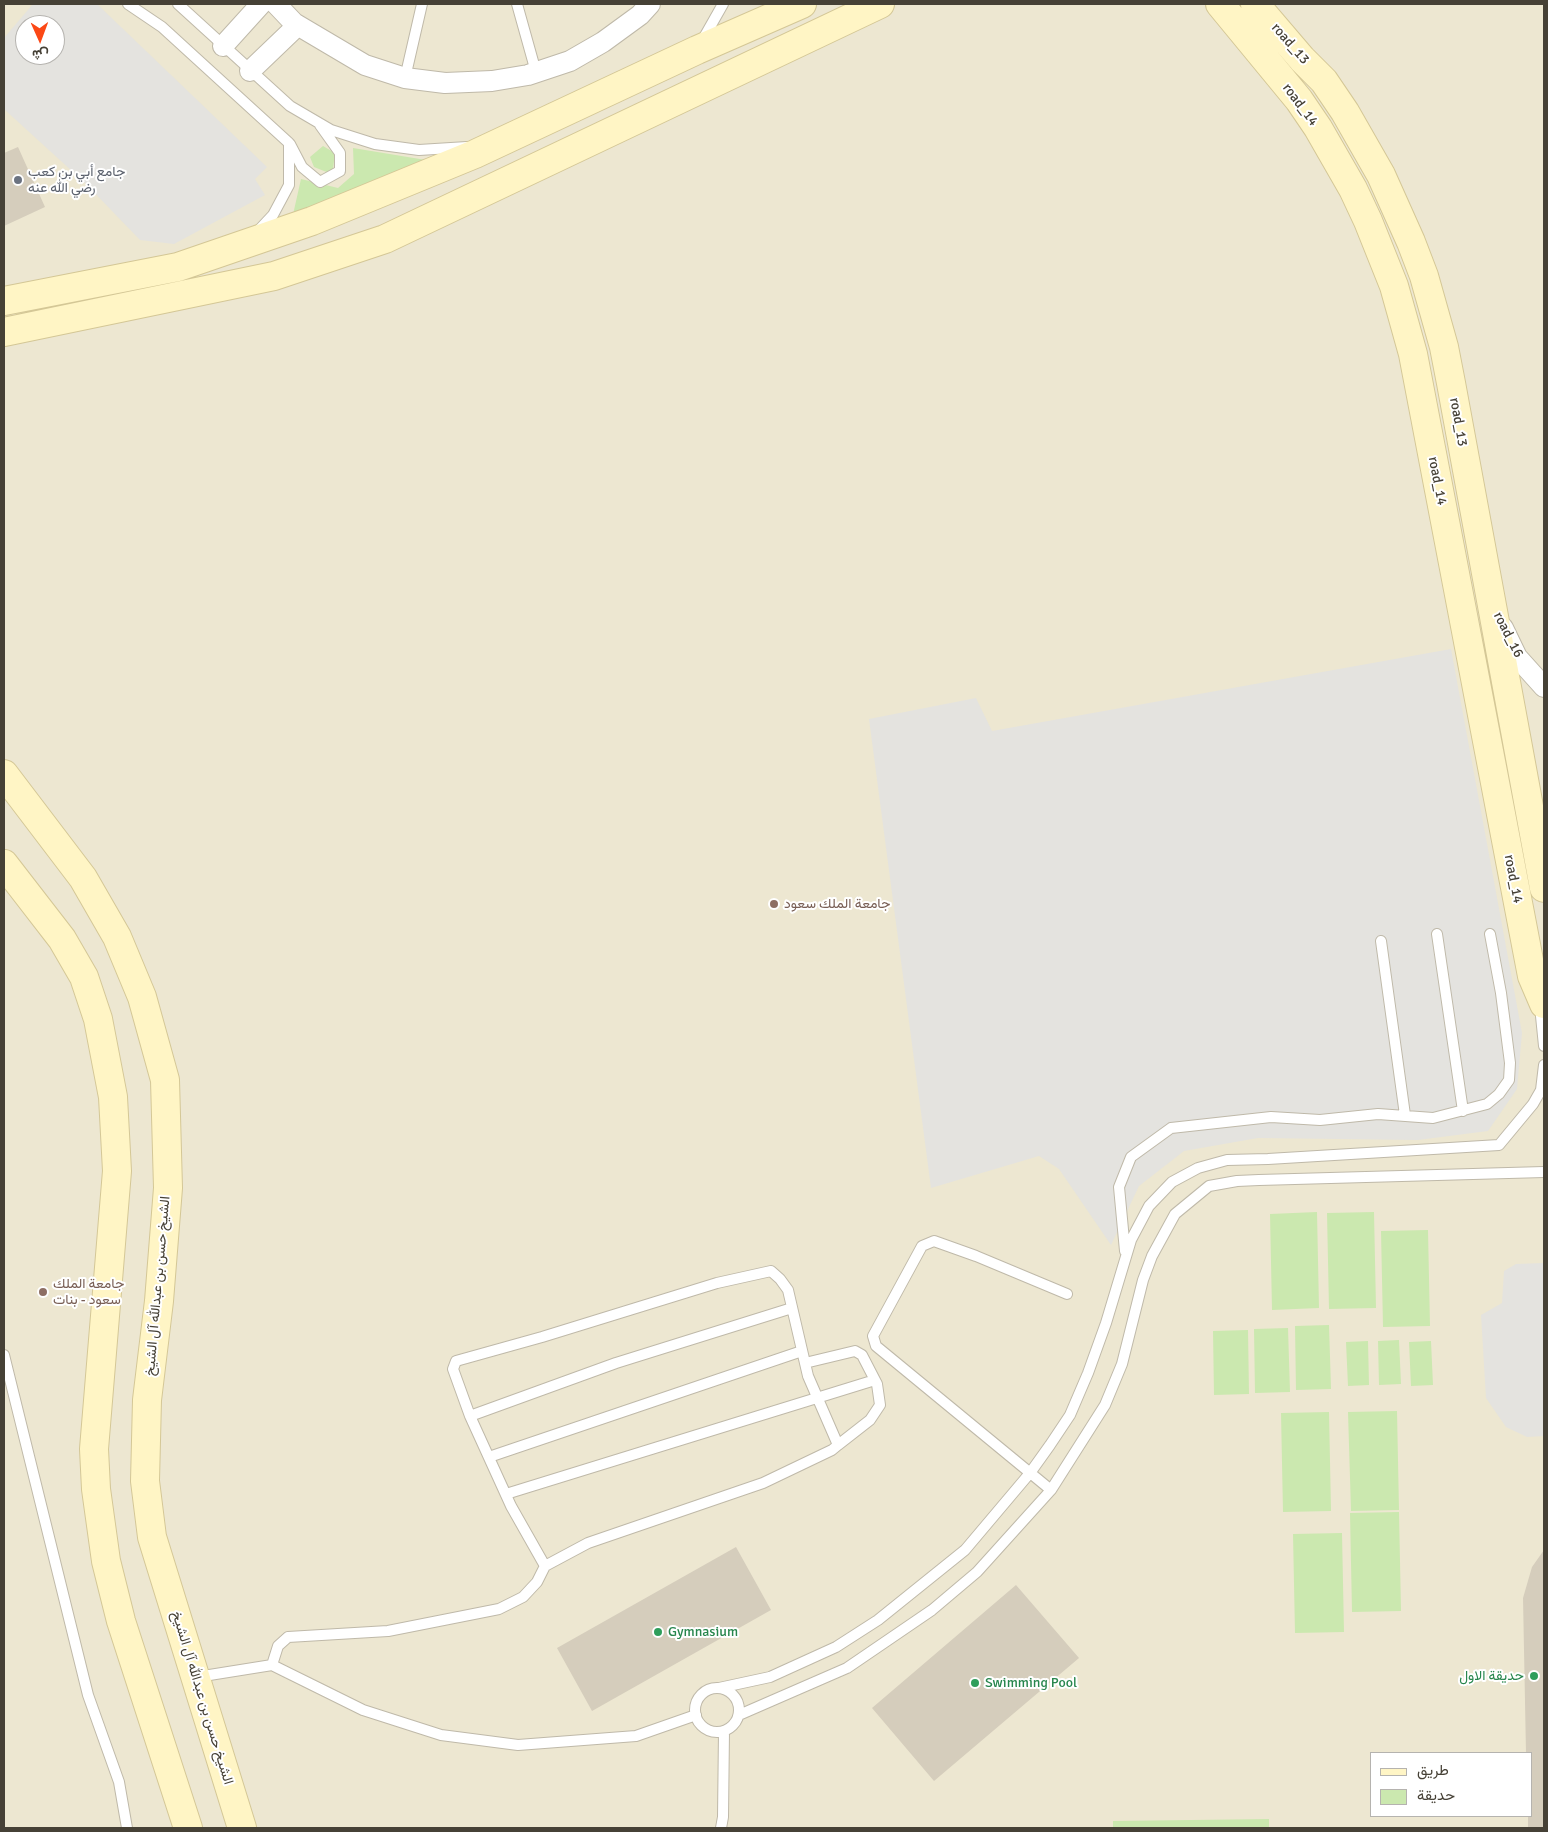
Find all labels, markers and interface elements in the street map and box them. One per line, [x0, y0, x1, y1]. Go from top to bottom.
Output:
north arrow [15, 15, 65, 65]
street label: road_13 [1268, 20, 1312, 68]
text: ش [32, 46, 49, 63]
street label: road_14 [1278, 80, 1322, 130]
place label: جامع أبي بن كعب رضي الله عنه [28, 164, 125, 196]
marker: جامع أبي بن كعب رضي الله عنه [12, 174, 24, 186]
street label: road_13 [1445, 396, 1471, 448]
street label: road_14 [1424, 455, 1450, 507]
street label: road_16 [1489, 609, 1527, 661]
street label: road_14 [1500, 853, 1526, 905]
place label: جامعة الملك سعود [784, 896, 890, 912]
marker: جامعة الملك سعود [768, 898, 780, 910]
street label: الشيخ حسن بن عبدالله آل الشيخ [142, 1195, 174, 1377]
place label: جامعة الملك سعود - بنات [53, 1276, 124, 1308]
marker: جامعة الملك سعود - بنات [37, 1286, 49, 1298]
street label: الشيخ حسن بن عبدالله آل الشيخ [168, 1609, 236, 1787]
place label: Gymnasium [668, 1624, 738, 1640]
marker: Gymnasium [652, 1626, 664, 1638]
place label: حديقة الاول [1459, 1668, 1524, 1684]
marker: حديقة الاول [1528, 1670, 1540, 1682]
place label: Swimming Pool [985, 1675, 1077, 1691]
marker: Swimming Pool [969, 1677, 981, 1689]
legend [1370, 1752, 1533, 1817]
text: طريق [1417, 1761, 1449, 1779]
text: حديقة [1417, 1786, 1455, 1804]

